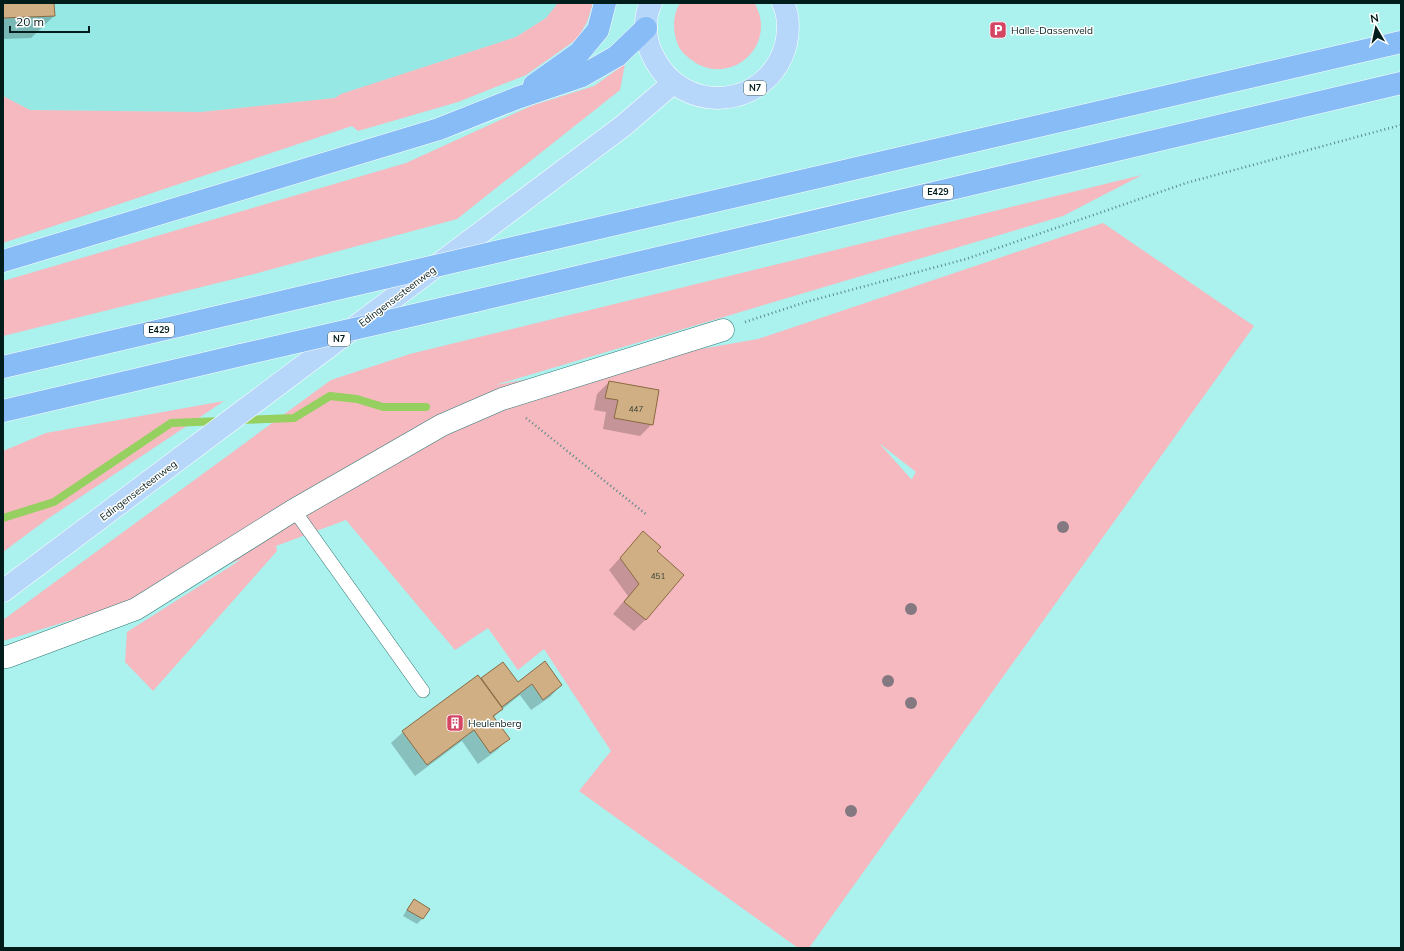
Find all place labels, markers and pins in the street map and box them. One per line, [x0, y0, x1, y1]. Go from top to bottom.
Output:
parking icon: Halle-Dassenveld [988, 20, 1008, 40]
place label: Halle-Dassenveld [1011, 24, 1093, 37]
building icon: Heulenberg [445, 713, 465, 733]
place label: Heulenberg [468, 717, 522, 730]

